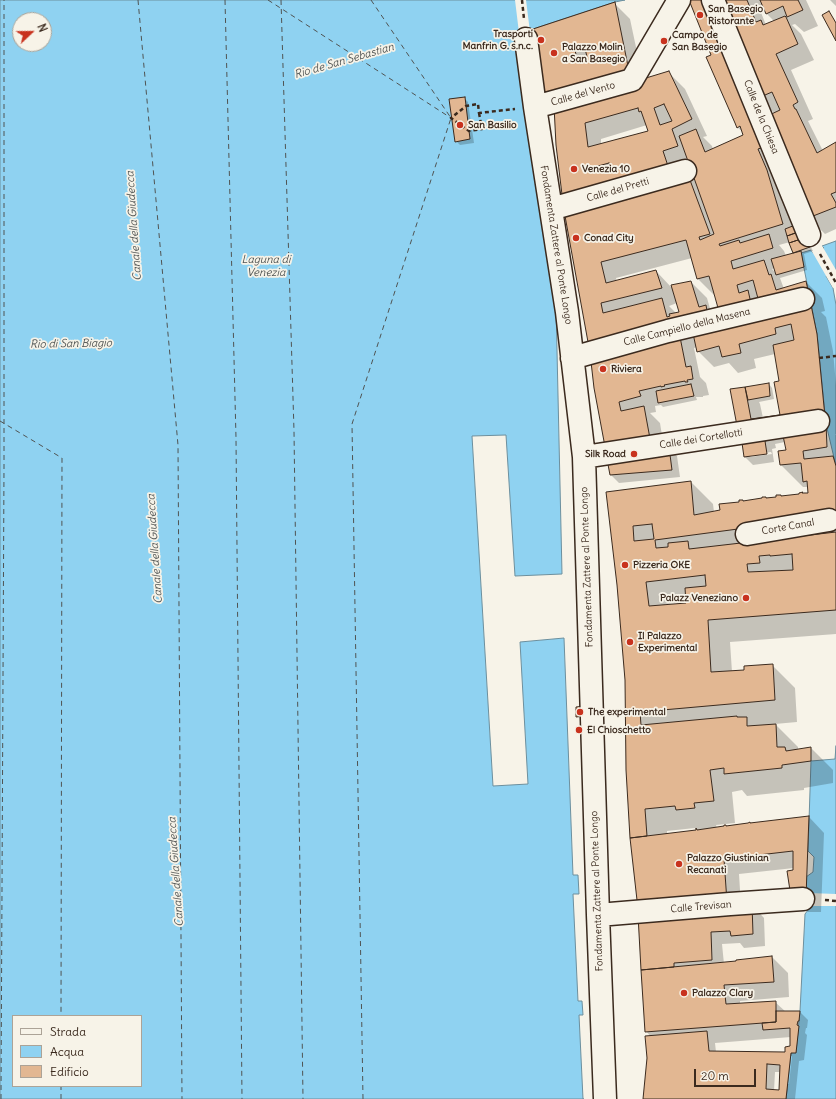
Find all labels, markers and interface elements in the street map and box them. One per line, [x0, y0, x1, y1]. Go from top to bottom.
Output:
place label: San Basegio Ristorante [708, 3, 763, 26]
marker: San Basegio Ristorante [695, 10, 705, 20]
north arrow [12, 12, 52, 52]
text: N [34, 22, 50, 34]
place label: Trasporti Manfrin G. s.n.c. [462, 28, 533, 52]
place label: Campo de San Basegio [672, 29, 727, 52]
marker: Trasporti Manfrin G. s.n.c. [536, 35, 546, 45]
marker: Campo de San Basegio [659, 36, 669, 46]
water label: Rio de San Sebastian [293, 40, 395, 82]
place label: Palazzo Molin a San Basegio [562, 41, 625, 64]
marker: Palazzo Molin a San Basegio [549, 48, 559, 58]
street label: Calle de la Chiesa [741, 78, 781, 156]
street label: Calle del Vento [550, 79, 616, 109]
place label: San Basilio [468, 119, 517, 131]
marker: San Basilio [455, 120, 465, 130]
place label: Venezia 10 [582, 163, 630, 175]
marker: Venezia 10 [569, 164, 579, 174]
street label: Fondamenta Zattere al Ponte Longo [538, 165, 574, 325]
water label: Canale della Giudecca [124, 171, 144, 281]
street label: Calle del Pretti [585, 175, 651, 205]
place label: Conad City [584, 232, 634, 244]
marker: Conad City [571, 233, 581, 243]
water label: Laguna di Venezia [242, 253, 290, 279]
street label: Calle Campiello della Masena [622, 305, 752, 349]
water label: Rio di San Biagio [30, 337, 112, 351]
place label: Riviera [611, 363, 642, 375]
marker: Riviera [598, 364, 608, 374]
street label: Calle dei Cortellotti [659, 426, 743, 452]
place label: Silk Road [585, 448, 626, 460]
marker: Silk Road [629, 449, 639, 459]
street label: Fondamenta Zattere al Ponte Longo [578, 486, 596, 648]
water label: Canale della Giudecca [145, 494, 165, 604]
street label: Corte Canal [761, 516, 815, 538]
place label: Pizzeria OKE [633, 559, 690, 571]
marker: Pizzeria OKE [620, 560, 630, 570]
place label: Palazz Veneziano [660, 592, 738, 604]
marker: Palazz Veneziano [741, 593, 751, 603]
place label: Il Palazzo Experimental [638, 630, 697, 654]
marker: Il Palazzo Experimental [625, 637, 635, 647]
place label: The experimental [588, 706, 666, 718]
marker: The experimental [575, 707, 585, 717]
place label: El Chioschetto [587, 724, 651, 736]
marker: El Chioschetto [574, 725, 584, 735]
street label: Fondamenta Zattere al Ponte Longo [588, 810, 606, 972]
water label: Canale della Giudecca [166, 817, 186, 927]
place label: Palazzo Giustinian Recanati [687, 852, 769, 876]
marker: Palazzo Giustinian Recanati [674, 859, 684, 869]
street label: Calle Trevisan [670, 898, 732, 916]
place label: Palazzo Clary [692, 987, 753, 999]
marker: Palazzo Clary [679, 988, 689, 998]
legend [12, 1015, 142, 1087]
text: Strada [50, 1024, 86, 1039]
text: Acqua [50, 1044, 84, 1059]
scale bar [696, 1061, 758, 1087]
text: Edificio [50, 1064, 89, 1079]
text: 20 m [701, 1068, 729, 1083]

